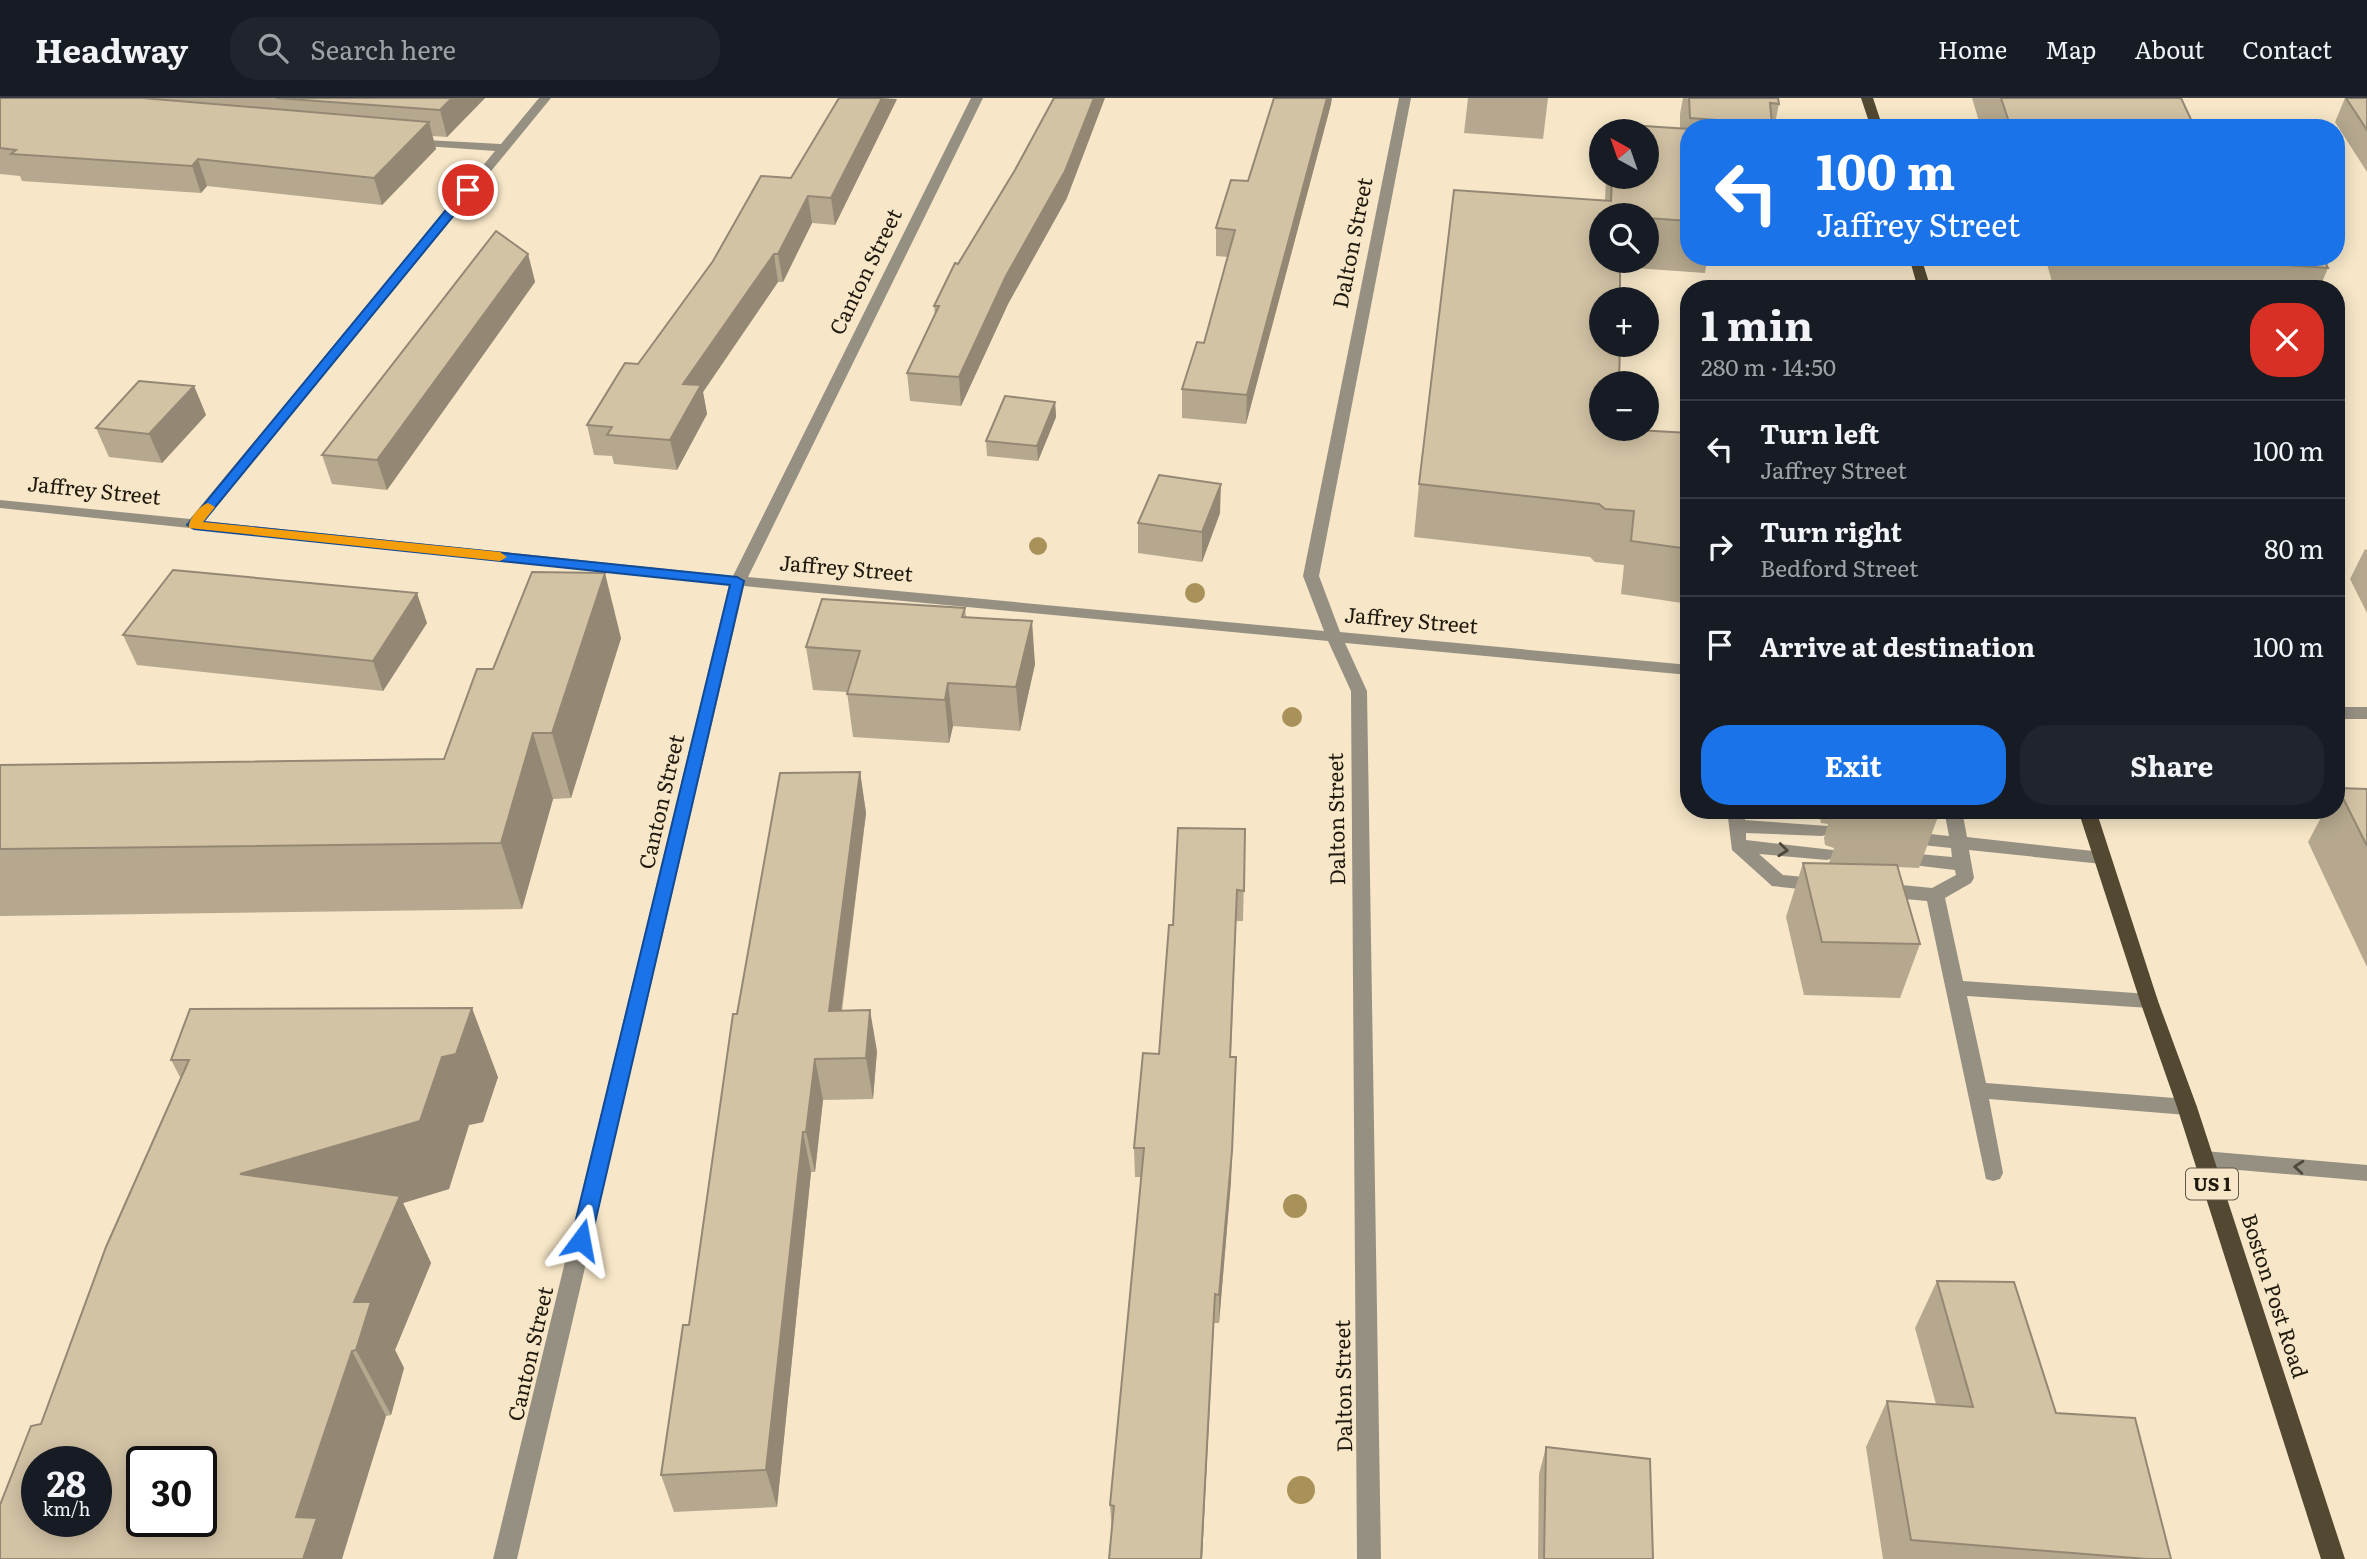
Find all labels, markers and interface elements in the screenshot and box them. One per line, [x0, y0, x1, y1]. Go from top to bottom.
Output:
search box [230, 17, 720, 80]
text: Headway [35, 24, 188, 73]
icon: search [254, 29, 292, 67]
text: Search here [310, 29, 456, 68]
text: Home [1938, 31, 2007, 66]
text: Map [2045, 31, 2096, 66]
text: About [2134, 31, 2204, 66]
text: Contact [2242, 31, 2332, 66]
north arrow [1589, 119, 1659, 189]
map controls [1589, 119, 1659, 441]
text: 100 m [1816, 132, 1955, 205]
icon: left [1701, 147, 1792, 238]
pin [438, 160, 498, 220]
icon: arrive [449, 171, 487, 209]
street label: Dalton Street [1323, 174, 1379, 311]
text: Jaffrey Street [1816, 199, 2020, 247]
street label: Canton Street [820, 202, 908, 339]
button: search [1589, 203, 1659, 273]
button: + [1589, 287, 1659, 357]
text: 1 min [1701, 292, 1813, 354]
button: close [2250, 303, 2324, 377]
text: 280 m · 14:50 [1701, 349, 1836, 383]
button: − [1589, 371, 1659, 441]
text: Turn left [1760, 413, 1879, 452]
icon: left [1701, 430, 1739, 468]
text: 100 m [2253, 430, 2324, 469]
text: Jaffrey Street [1760, 452, 1907, 486]
street label: Jaffrey Street [26, 466, 163, 511]
text: Turn right [1760, 511, 1902, 550]
icon: right [1701, 528, 1739, 566]
text: 80 m [2264, 528, 2324, 567]
street label: Jaffrey Street [778, 545, 915, 588]
text: Bedford Street [1760, 550, 1918, 584]
street label: Jaffrey Street [1343, 597, 1480, 640]
icon: arrive [1701, 626, 1739, 664]
text: Arrive at destination [1760, 626, 2035, 665]
text: 100 m [2253, 626, 2324, 665]
button: Exit [1701, 725, 2006, 805]
button: Share [2020, 725, 2324, 805]
street label: Canton Street [629, 730, 690, 872]
street label: Dalton Street [1318, 752, 1351, 886]
one-way arrow [1777, 842, 1788, 857]
one-way arrow [2293, 1160, 2304, 1175]
road number: US 1 [2186, 1168, 2238, 1200]
position arrow [544, 1203, 618, 1277]
street label: Boston Post Road [2235, 1209, 2318, 1382]
street label: Canton Street [498, 1282, 559, 1424]
street label: Dalton Street [1325, 1319, 1358, 1453]
speed limit sign: 30 [126, 1446, 217, 1537]
text: 28 [47, 1456, 86, 1508]
text: km/h [43, 1495, 90, 1522]

